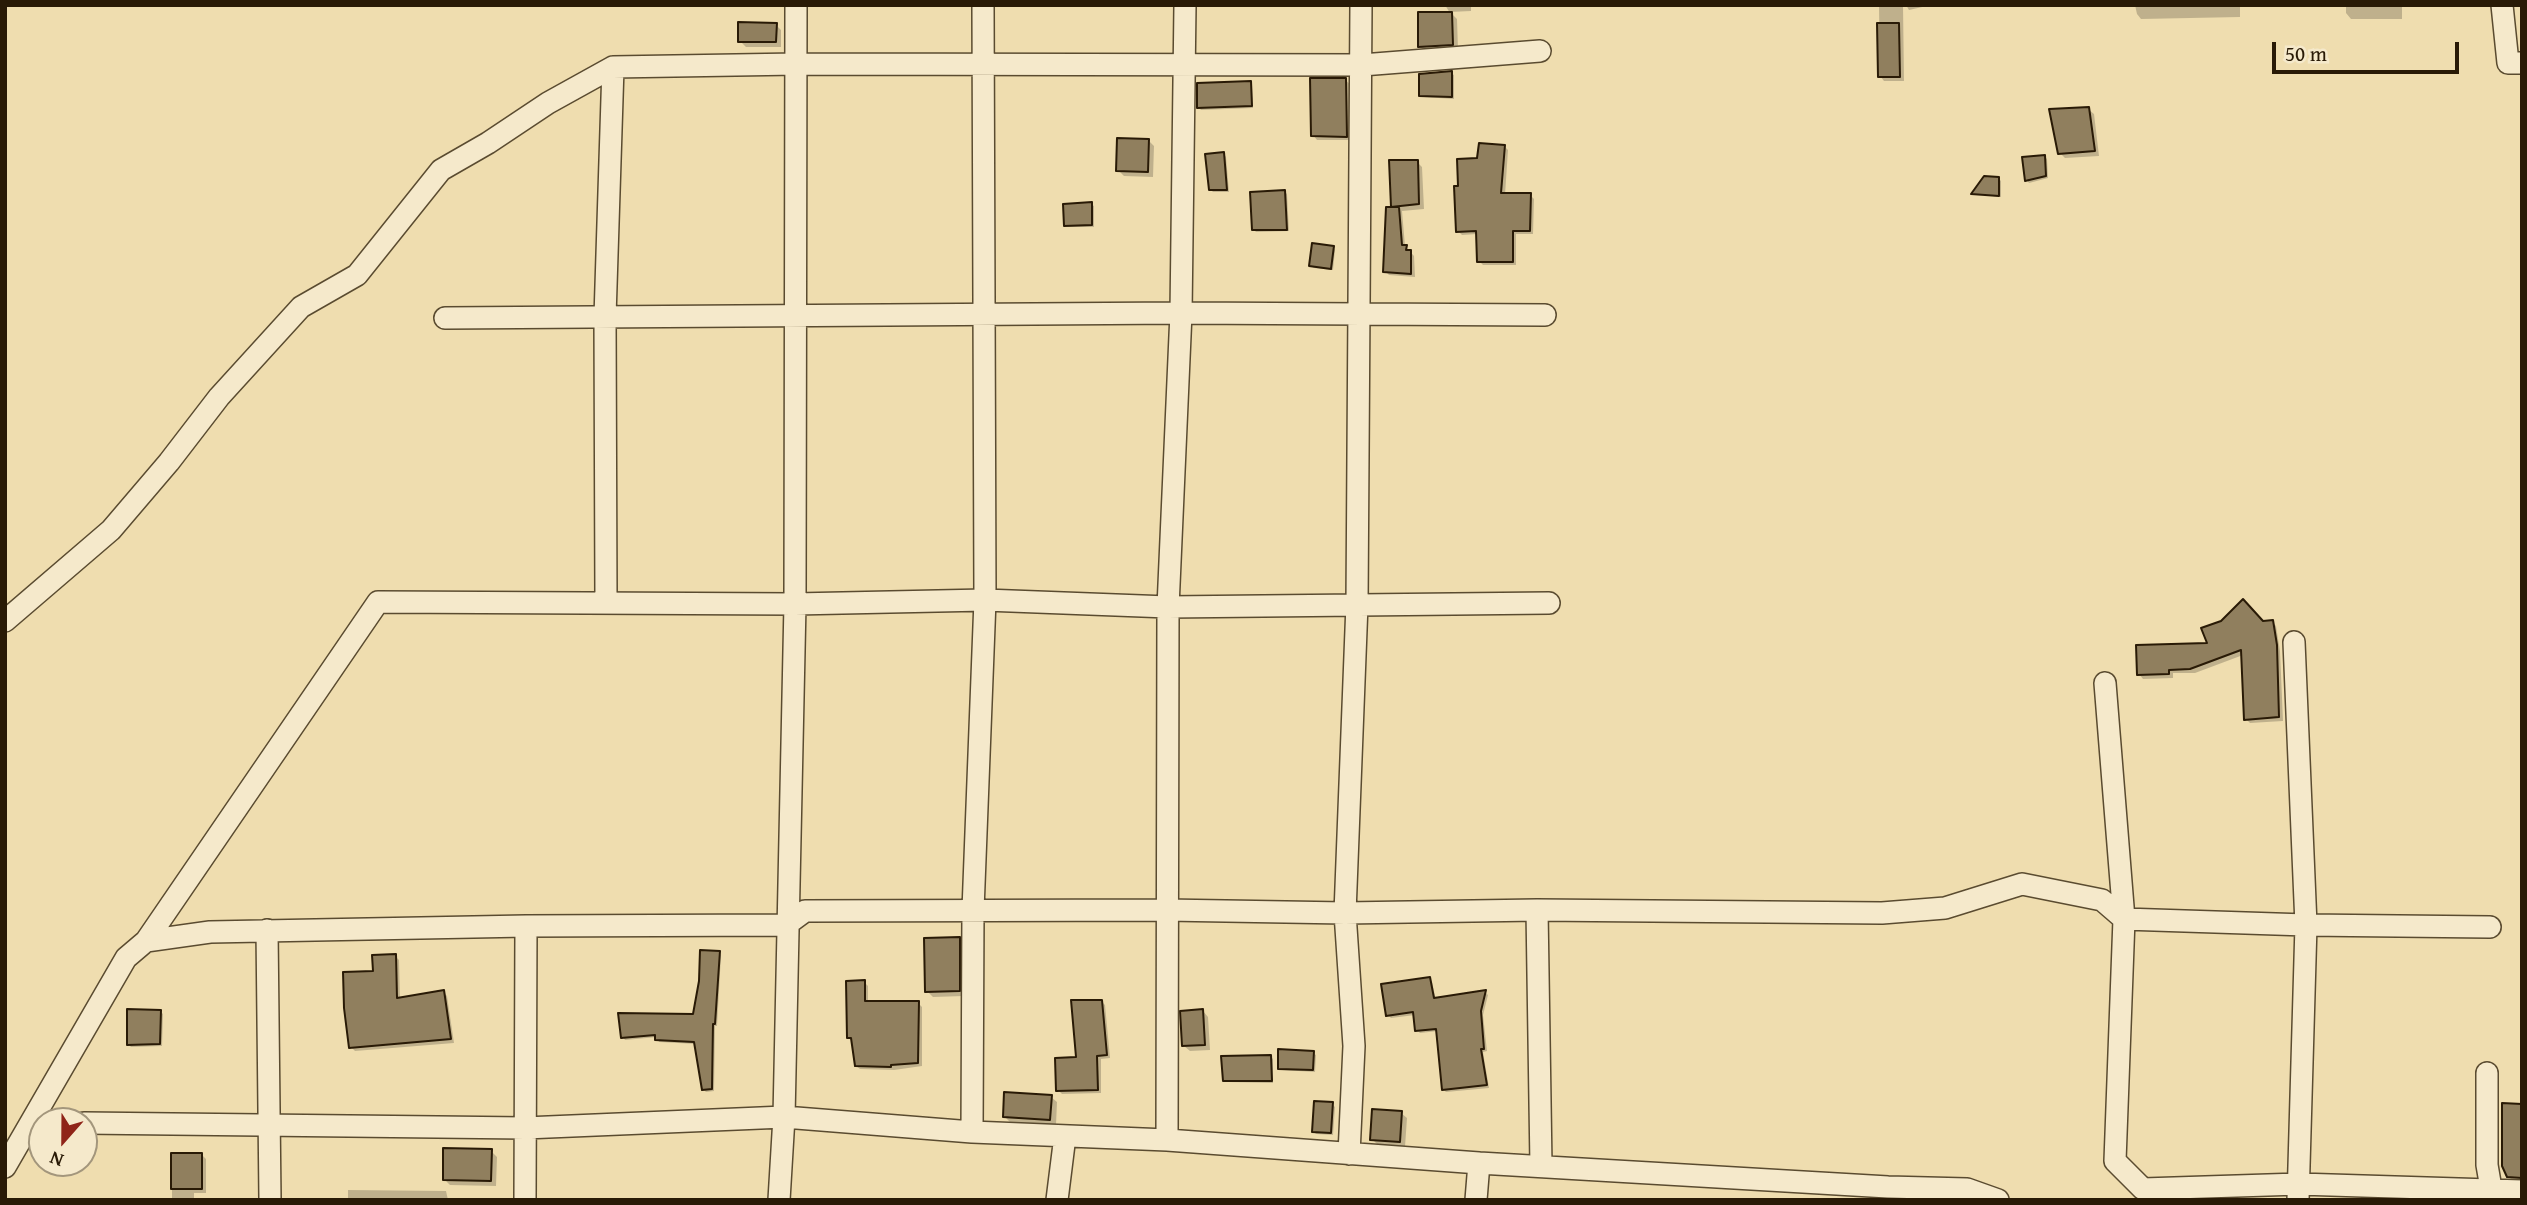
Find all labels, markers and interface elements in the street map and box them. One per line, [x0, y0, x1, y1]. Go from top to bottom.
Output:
scale bar [2275, 28, 2462, 72]
text: 50 m [2285, 38, 2327, 69]
north arrow [28, 1107, 98, 1177]
text: N [45, 1144, 67, 1175]

